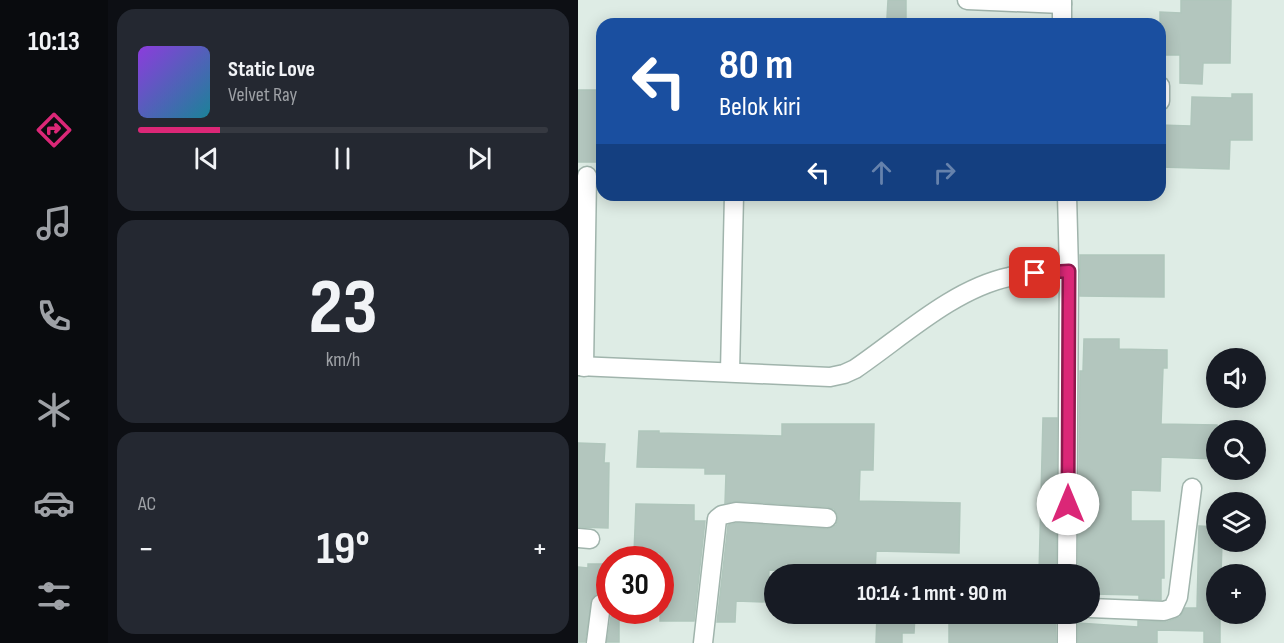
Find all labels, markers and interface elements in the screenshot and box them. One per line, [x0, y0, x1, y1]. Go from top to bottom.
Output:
text: 10:13 [28, 26, 80, 58]
text: 80 m [719, 40, 793, 91]
icon: left [620, 42, 698, 120]
text: Static Love [228, 56, 315, 83]
text: Velvet Ray [228, 83, 297, 107]
text: Belok kiri [719, 91, 801, 123]
icon: directions [33, 109, 75, 151]
icon: previous [190, 142, 223, 175]
icon: pause [326, 142, 359, 175]
icon: next [463, 142, 496, 175]
icon: left [802, 156, 835, 189]
icon: ahead [865, 156, 898, 189]
icon: right [928, 156, 961, 189]
icon: music [33, 202, 75, 244]
pin [1009, 247, 1060, 298]
icon: arrive [1018, 256, 1051, 289]
text: 23 [308, 262, 378, 355]
icon: phone [33, 295, 75, 337]
text: km/h [326, 348, 360, 372]
map controls [1206, 348, 1266, 624]
button: sound [1206, 348, 1266, 408]
icon: climate [33, 389, 75, 431]
button: search [1206, 420, 1266, 480]
position arrow [1036, 472, 1100, 536]
icon: car [33, 482, 75, 524]
text: AC [138, 492, 156, 516]
button: layers [1206, 492, 1266, 552]
text: 19° [316, 522, 370, 577]
text: − [138, 529, 154, 569]
text: + [532, 529, 548, 569]
speed limit sign: 30 [596, 546, 674, 624]
button: + [1206, 564, 1266, 624]
icon: filters [33, 575, 75, 617]
text: 10:14 · 1 mnt · 90 m [857, 580, 1007, 607]

